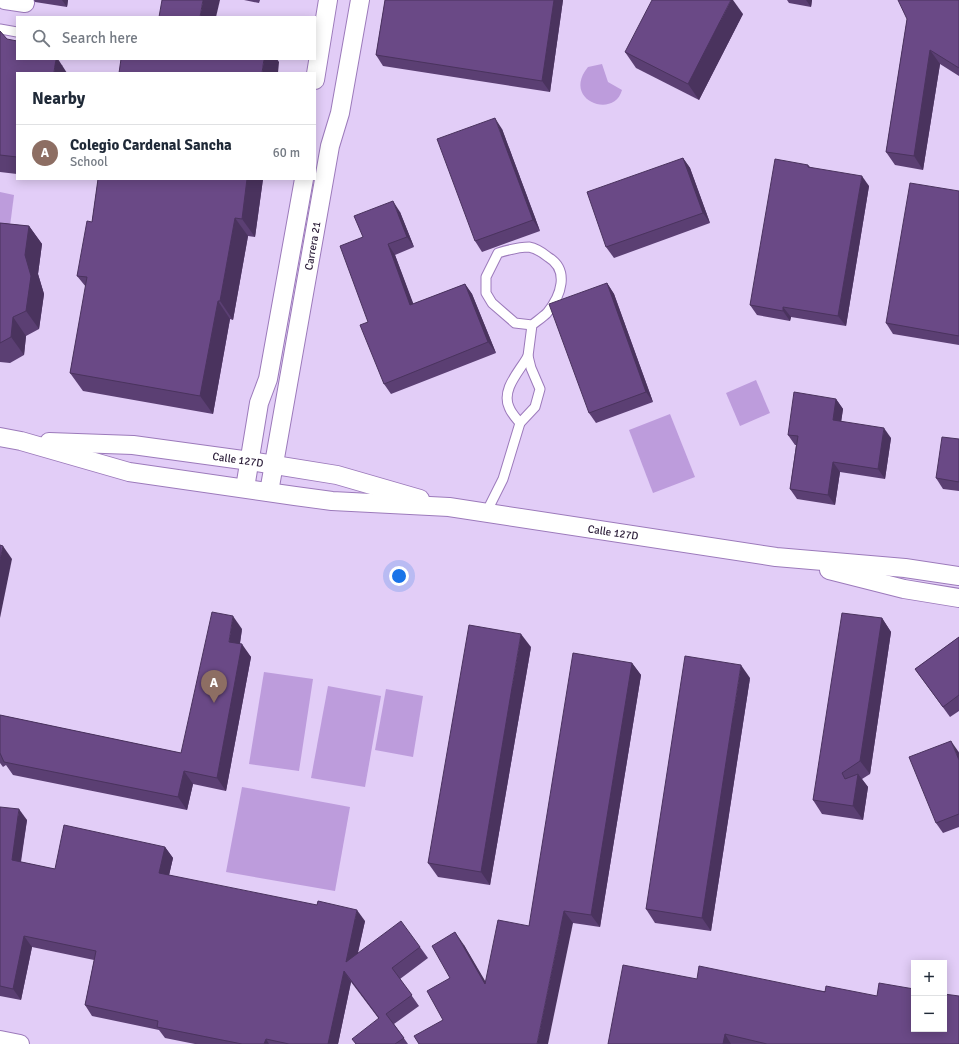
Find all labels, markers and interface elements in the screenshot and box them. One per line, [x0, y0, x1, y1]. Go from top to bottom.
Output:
search box [16, 16, 316, 60]
icon: search [30, 27, 52, 49]
text: Search here [62, 29, 138, 47]
text: Nearby [32, 88, 85, 109]
text: Colegio Cardenal Sancha [70, 136, 232, 154]
text: A [41, 145, 49, 161]
text: 60 m [273, 145, 300, 161]
text: School [70, 154, 108, 170]
street label: Carrera 21 [302, 220, 323, 271]
street label: Calle 127D [212, 449, 264, 470]
street label: Calle 127D [587, 522, 639, 542]
your location [389, 566, 409, 586]
pin: A [201, 670, 227, 703]
map controls [911, 960, 947, 1032]
button: + [911, 960, 947, 996]
button: − [911, 996, 947, 1032]

